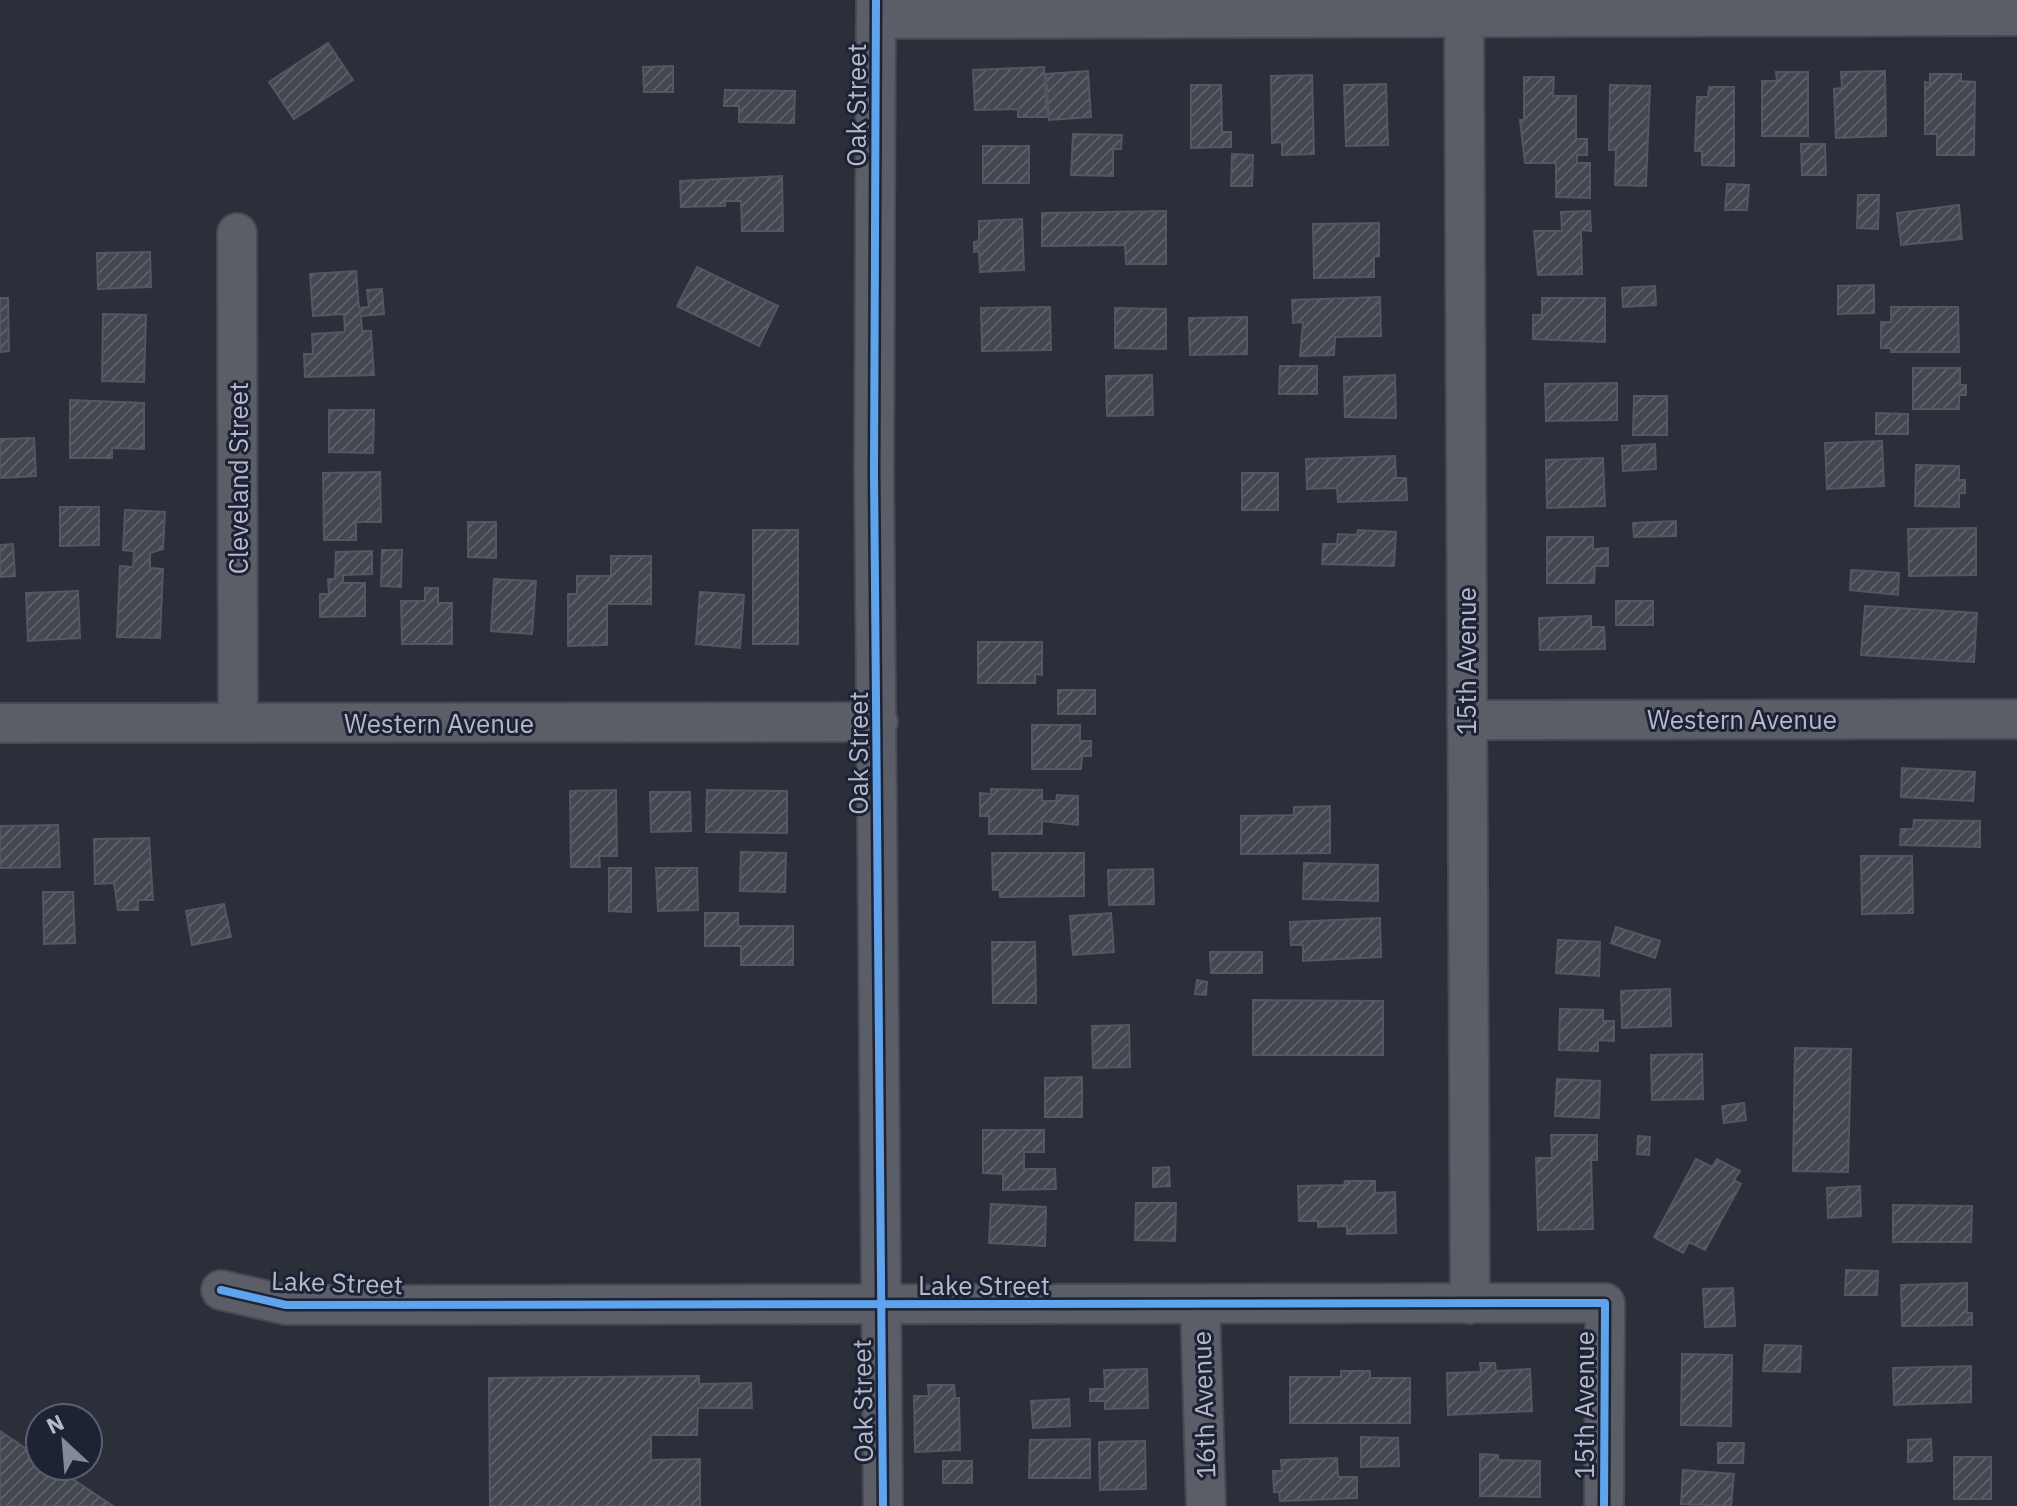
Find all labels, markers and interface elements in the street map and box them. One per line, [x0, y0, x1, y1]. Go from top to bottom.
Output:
street label: Oak Street [839, 43, 873, 167]
street label: Cleveland Street [221, 382, 255, 574]
street label: 15th Avenue [1449, 587, 1483, 735]
street label: Oak Street [841, 691, 875, 815]
street label: Western Avenue [1647, 702, 1837, 736]
street label: Western Avenue [344, 706, 534, 740]
street label: Lake Street [271, 1263, 403, 1301]
street label: Lake Street [918, 1268, 1050, 1302]
street label: 16th Avenue [1183, 1330, 1223, 1480]
street label: 15th Avenue [1567, 1331, 1601, 1479]
street label: Oak Street [844, 1339, 880, 1463]
north arrow [24, 1402, 104, 1482]
text: N [41, 1407, 69, 1440]

